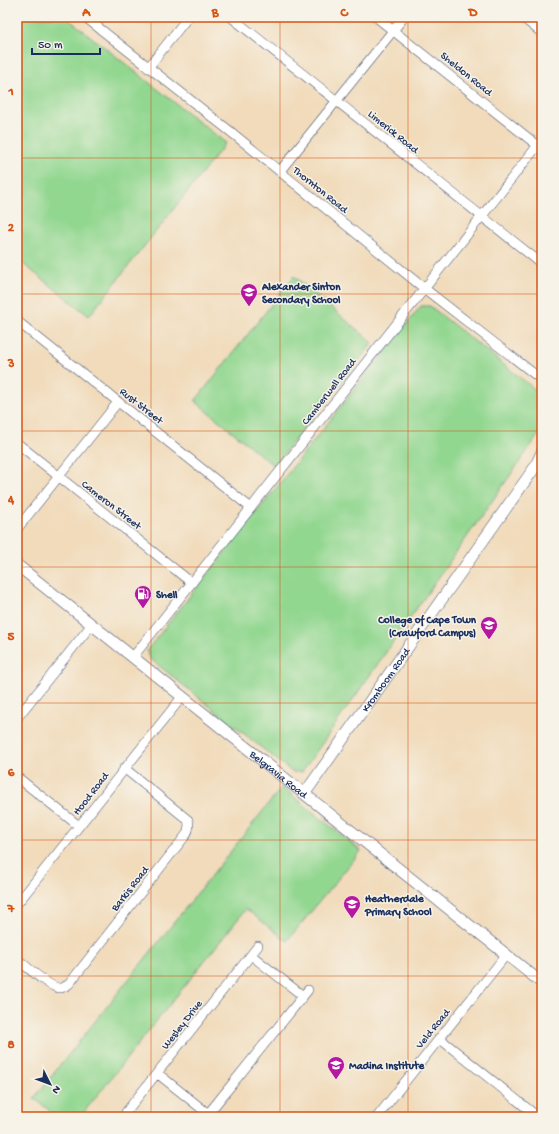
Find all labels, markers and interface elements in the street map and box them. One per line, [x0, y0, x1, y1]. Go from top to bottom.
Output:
text: A [81, 6, 91, 21]
text: B [211, 6, 220, 21]
text: C [339, 6, 349, 21]
text: D [468, 6, 478, 21]
scale bar [32, 30, 100, 56]
text: 50 m [38, 39, 63, 53]
street label: Sheldon Road [437, 50, 495, 100]
text: 1 [7, 85, 14, 100]
street label: Limerick Road [365, 109, 422, 158]
street label: Thornton Road [289, 164, 351, 217]
text: 2 [8, 221, 15, 236]
place label: Alexander Sinton Secondary School [261, 281, 341, 307]
school or university icon: Alexander Sinton Secondary School [239, 282, 259, 307]
street label: Camberwell Road [300, 355, 360, 428]
text: 3 [7, 357, 15, 372]
street label: Rust Street [117, 386, 166, 428]
street label: Cameron Street [79, 479, 144, 533]
text: 4 [7, 493, 15, 508]
fuel station icon: Shell [133, 584, 153, 609]
place label: Shell [156, 590, 178, 602]
place label: College of Cape Town (Crawford Campus) [377, 614, 477, 640]
school or university icon: College of Cape Town (Crawford Campus) [479, 615, 499, 640]
text: 5 [8, 630, 15, 645]
street label: Kromboom Road [360, 645, 414, 715]
street label: Belgravia Road [246, 748, 310, 803]
text: 6 [8, 766, 15, 781]
street label: Hood Road [71, 769, 113, 818]
street label: Barkis Road [109, 863, 153, 915]
place label: Heatherdale Primary School [364, 893, 432, 919]
school or university icon: Heatherdale Primary School [342, 894, 362, 919]
text: 7 [7, 902, 16, 917]
street label: Wesley Drive [160, 998, 206, 1052]
street label: Veld Road [413, 1006, 454, 1052]
text: 8 [7, 1038, 15, 1053]
school or university icon: Madina Institute [326, 1055, 346, 1080]
place label: Madina Institute [349, 1060, 425, 1073]
north arrow [30, 1064, 70, 1104]
text: N [49, 1083, 63, 1096]

